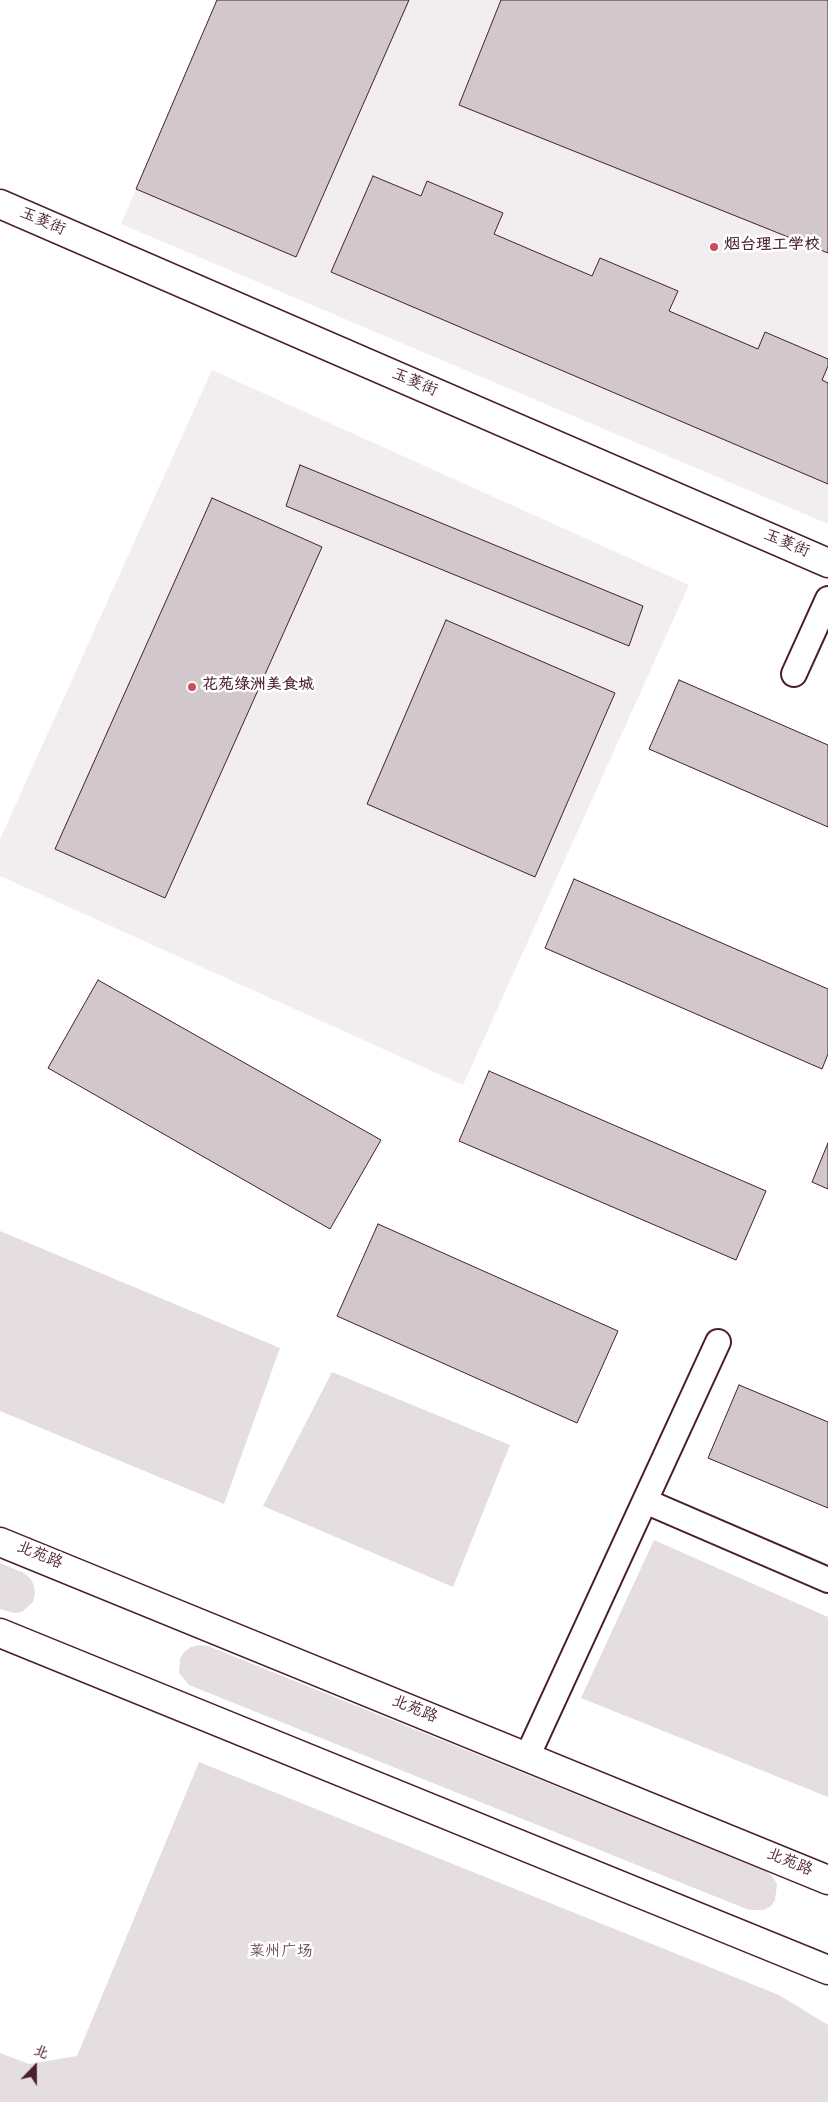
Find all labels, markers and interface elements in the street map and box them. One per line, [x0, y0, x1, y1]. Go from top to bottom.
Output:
street label: 玉菱街 [16, 205, 68, 241]
place label: 烟台理工学校 [724, 237, 820, 257]
marker: 烟台理工学校 [708, 241, 720, 253]
street label: 玉菱街 [388, 366, 440, 402]
street label: 玉菱街 [760, 527, 812, 563]
place label: 花苑绿洲美食城 [202, 677, 314, 697]
marker: 花苑绿洲美食城 [186, 681, 198, 693]
street label: 北苑路 [13, 1539, 65, 1575]
street label: 北苑路 [388, 1693, 440, 1729]
street label: 北苑路 [763, 1846, 815, 1882]
park label: 莱州广场 [249, 1944, 313, 1964]
text: 北 [30, 2041, 51, 2065]
north arrow [10, 2042, 60, 2092]

